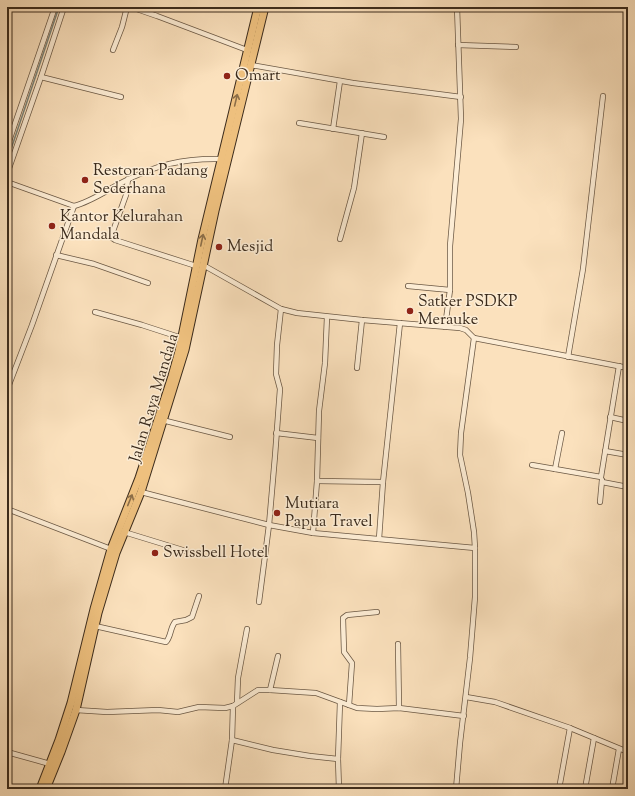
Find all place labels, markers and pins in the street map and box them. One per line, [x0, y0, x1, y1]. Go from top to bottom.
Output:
place label: Omart [235, 65, 281, 88]
marker: Omart [222, 71, 232, 81]
place label: Restoran Padang Sederhana [93, 160, 208, 201]
marker: Restoran Padang Sederhana [80, 175, 90, 185]
place label: Kantor Kelurahan Mandala [60, 206, 184, 247]
marker: Kantor Kelurahan Mandala [47, 221, 57, 231]
place label: Mesjid [227, 236, 273, 259]
marker: Mesjid [214, 242, 224, 252]
place label: Satker PSDKP Merauke [418, 291, 517, 332]
marker: Satker PSDKP Merauke [405, 306, 415, 316]
place label: Mutiara Papua Travel [285, 493, 373, 534]
marker: Mutiara Papua Travel [272, 508, 282, 518]
place label: Swissbell Hotel [163, 542, 269, 565]
marker: Swissbell Hotel [150, 548, 160, 558]

